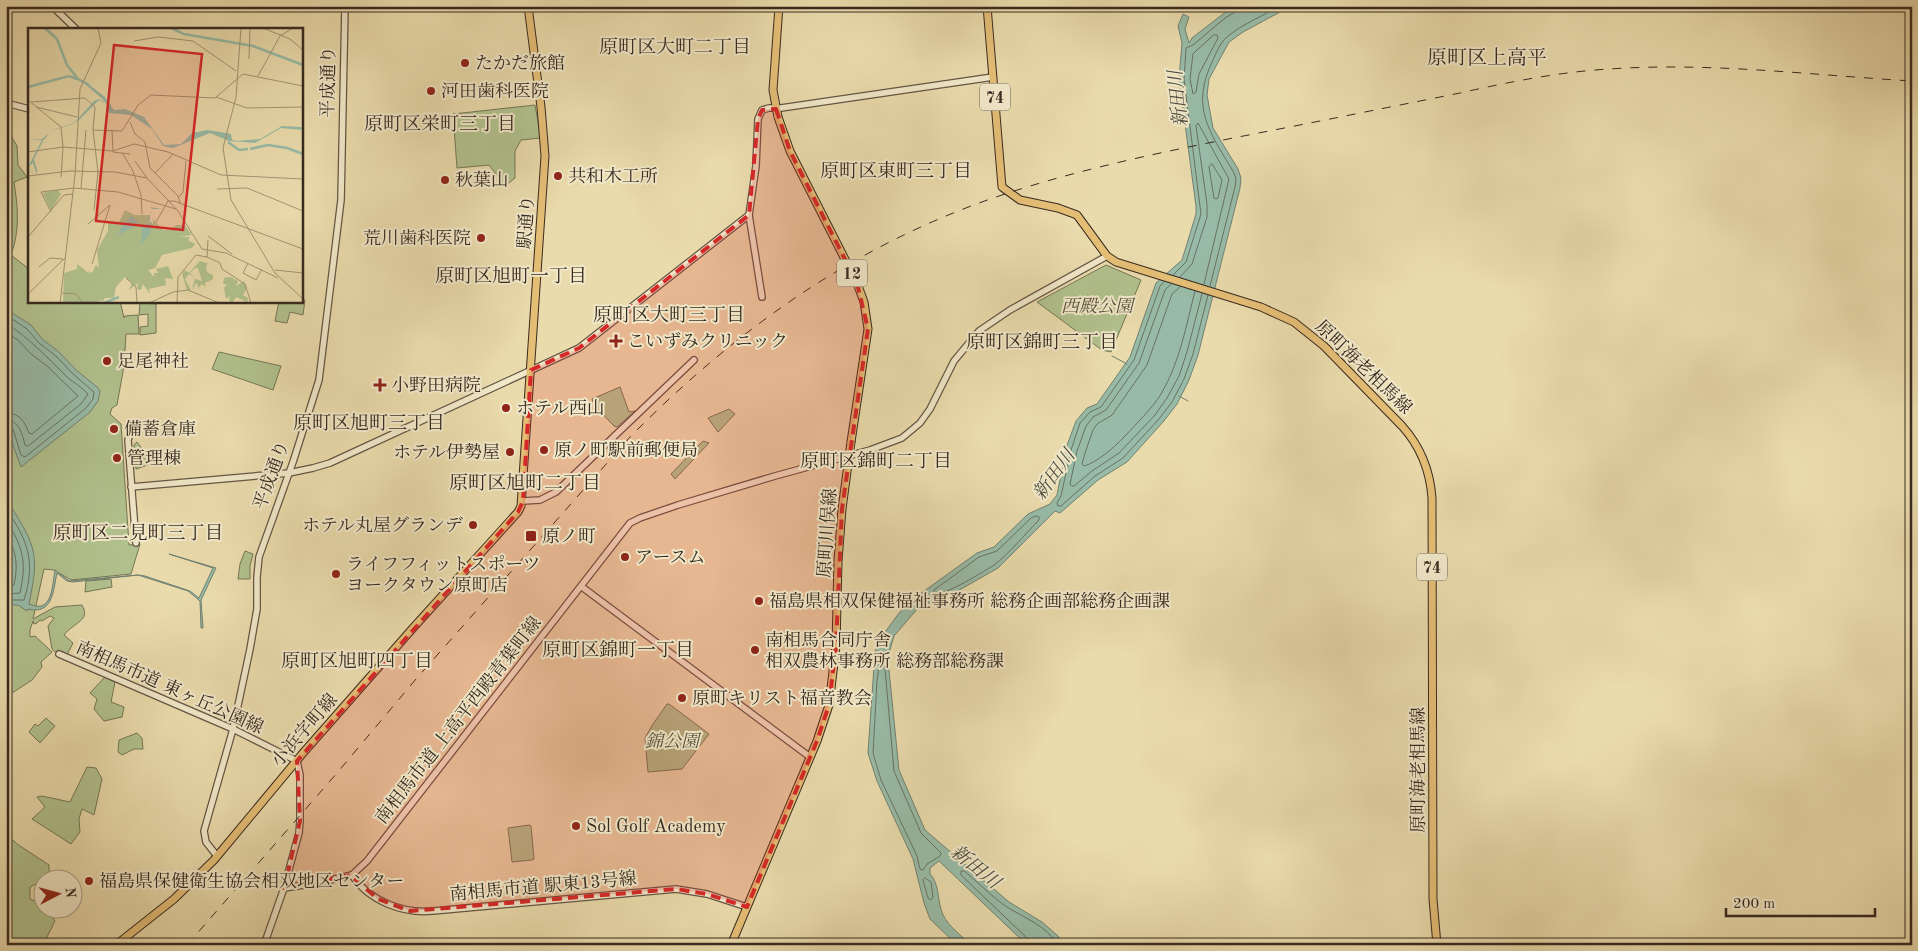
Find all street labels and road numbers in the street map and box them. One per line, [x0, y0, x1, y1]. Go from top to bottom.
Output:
street label: 平成通り [317, 46, 339, 118]
road number: 74 [980, 84, 1010, 110]
street label: 駅通り [515, 194, 538, 250]
road number: 12 [837, 260, 867, 286]
street label: 原町海老相馬線 [1312, 316, 1416, 418]
street label: 平成通り [249, 438, 293, 512]
street label: 原町川俣線 [814, 487, 840, 579]
road number: 74 [1417, 554, 1447, 580]
street label: 南相馬市道 上高平西殿青葉町線 [371, 613, 545, 827]
street label: 南相馬市道 東ヶ丘公園線 [73, 637, 267, 737]
street label: 小浜字町線 [267, 689, 341, 771]
street label: 原町海老相馬線 [1408, 707, 1428, 833]
street label: 南相馬市道 駅東13号線 [449, 868, 637, 904]

